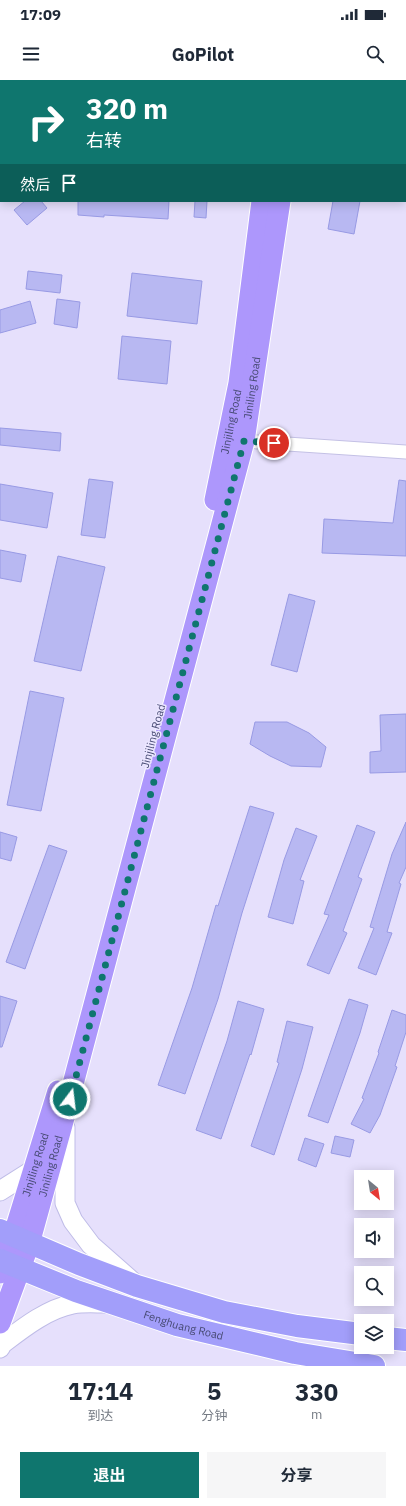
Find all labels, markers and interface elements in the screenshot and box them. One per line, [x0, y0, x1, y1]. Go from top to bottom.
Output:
text: 17:09 [20, 5, 61, 24]
icon: menu [20, 43, 42, 65]
text: GoPilot [172, 43, 234, 66]
icon: search [364, 43, 386, 65]
text: 320 m [86, 90, 168, 127]
icon: right [20, 96, 72, 148]
text: 右转 [86, 129, 122, 152]
icon: arrive [58, 172, 80, 194]
text: 然后 [20, 175, 50, 194]
street label: Jiniling Road [240, 356, 264, 420]
street label: Jinjiling Road [218, 388, 245, 455]
pin [257, 426, 291, 460]
icon: arrive [263, 432, 285, 454]
street label: Jinjiling Road [138, 702, 168, 770]
position arrow [49, 1078, 91, 1120]
street label: Jinjiling Road [19, 1131, 52, 1198]
street label: Jiniling Road [35, 1134, 66, 1198]
north arrow [354, 1170, 394, 1210]
map controls [354, 1170, 394, 1354]
button: sound [354, 1218, 394, 1258]
button: search [354, 1266, 394, 1306]
street label: Fenghuang Road [142, 1307, 225, 1343]
button: layers [354, 1314, 394, 1354]
text: 17:14 [68, 1375, 133, 1407]
text: 5 [207, 1375, 221, 1407]
text: 330 [295, 1376, 338, 1408]
text: m [311, 1406, 322, 1423]
text: 到达 [88, 1407, 114, 1424]
text: 分钟 [201, 1407, 227, 1424]
button: 退出 [20, 1452, 199, 1498]
button: 分享 [207, 1452, 386, 1498]

